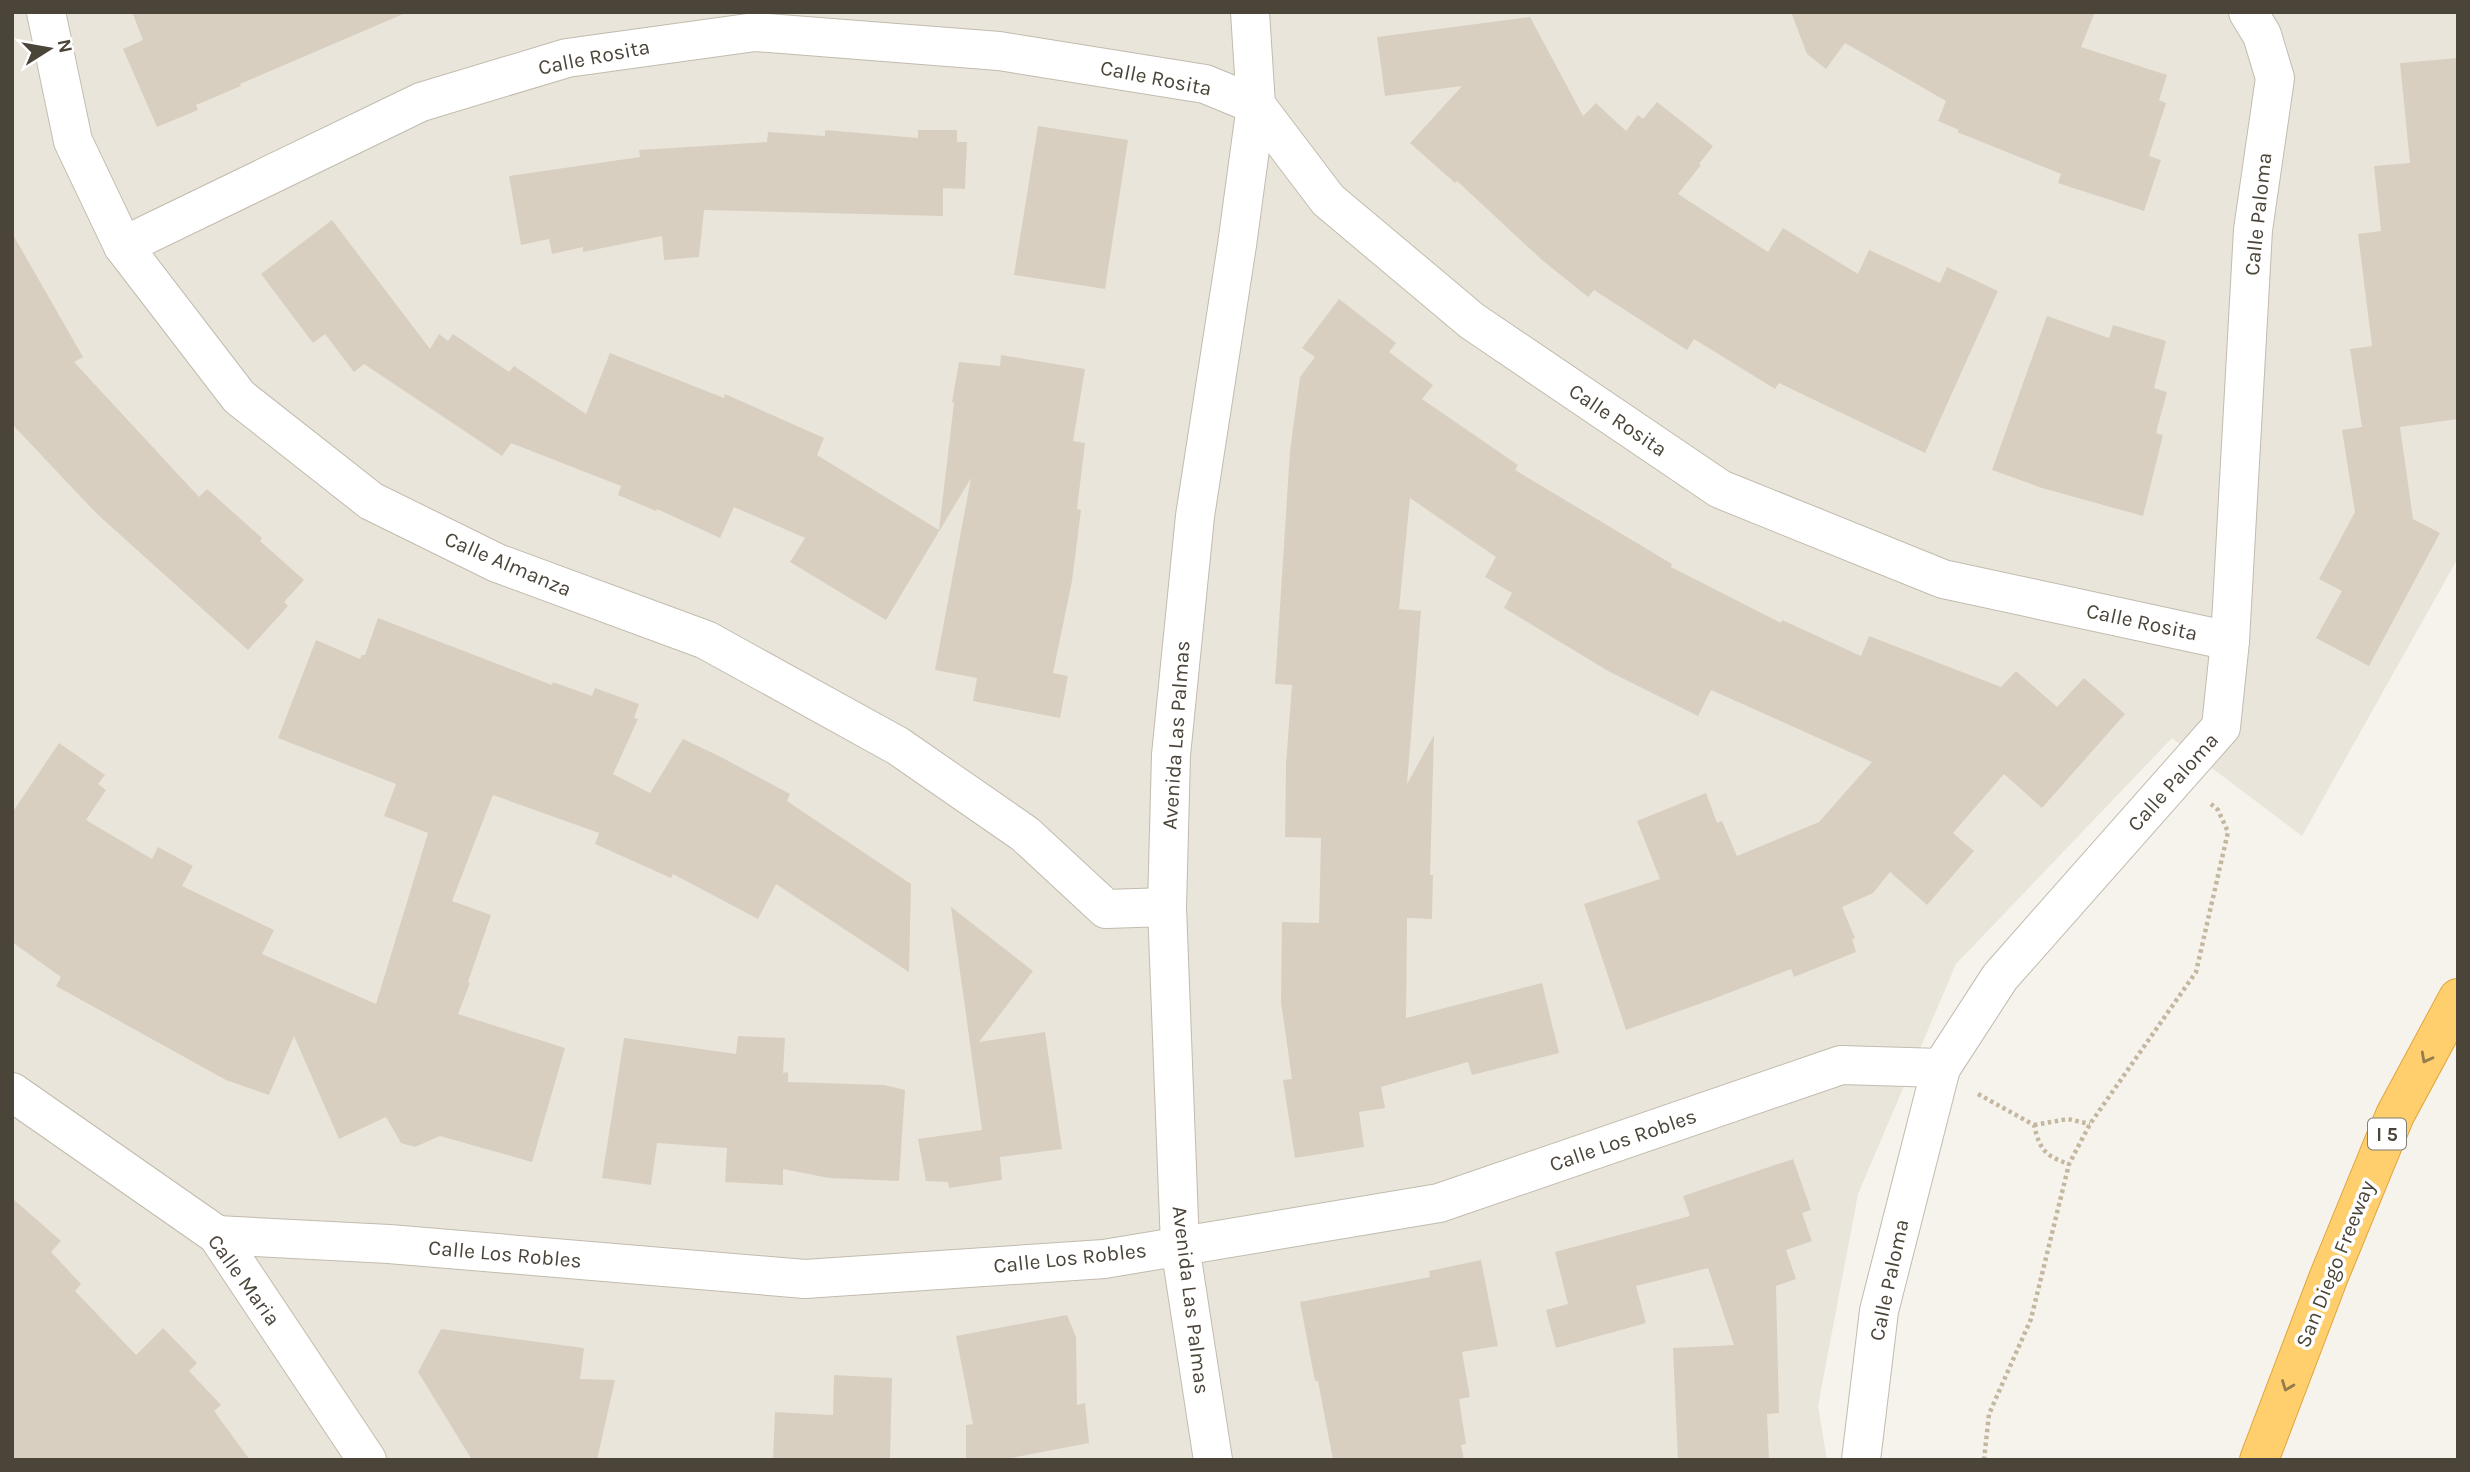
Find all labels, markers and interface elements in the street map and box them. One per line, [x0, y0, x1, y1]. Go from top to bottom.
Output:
north arrow [14, 14, 84, 84]
street label: Calle Rosita [536, 34, 652, 80]
text: N [53, 37, 77, 55]
street label: Calle Rosita [1098, 55, 1214, 101]
street label: Calle Paloma [2240, 151, 2276, 277]
street label: Calle Rosita [1564, 378, 1672, 462]
street label: Calle Almanza [441, 527, 575, 601]
street label: Calle Rosita [2084, 599, 2200, 645]
street label: Avenida Las Palmas [1157, 640, 1195, 830]
street label: Calle Paloma [2123, 728, 2223, 836]
one-way arrow [2420, 1051, 2434, 1063]
street label: Calle Los Robles [1546, 1104, 1700, 1176]
road number: I 5 [2368, 1118, 2406, 1150]
street label: San Diego Freeway [2291, 1177, 2380, 1351]
street label: Avenida Las Palmas [1168, 1204, 1214, 1396]
street label: Calle Paloma [1864, 1217, 1914, 1343]
street label: Calle Maria [203, 1230, 285, 1330]
street label: Calle Los Robles [427, 1235, 583, 1273]
street label: Calle Los Robles [992, 1238, 1148, 1278]
one-way arrow [2281, 1379, 2295, 1391]

